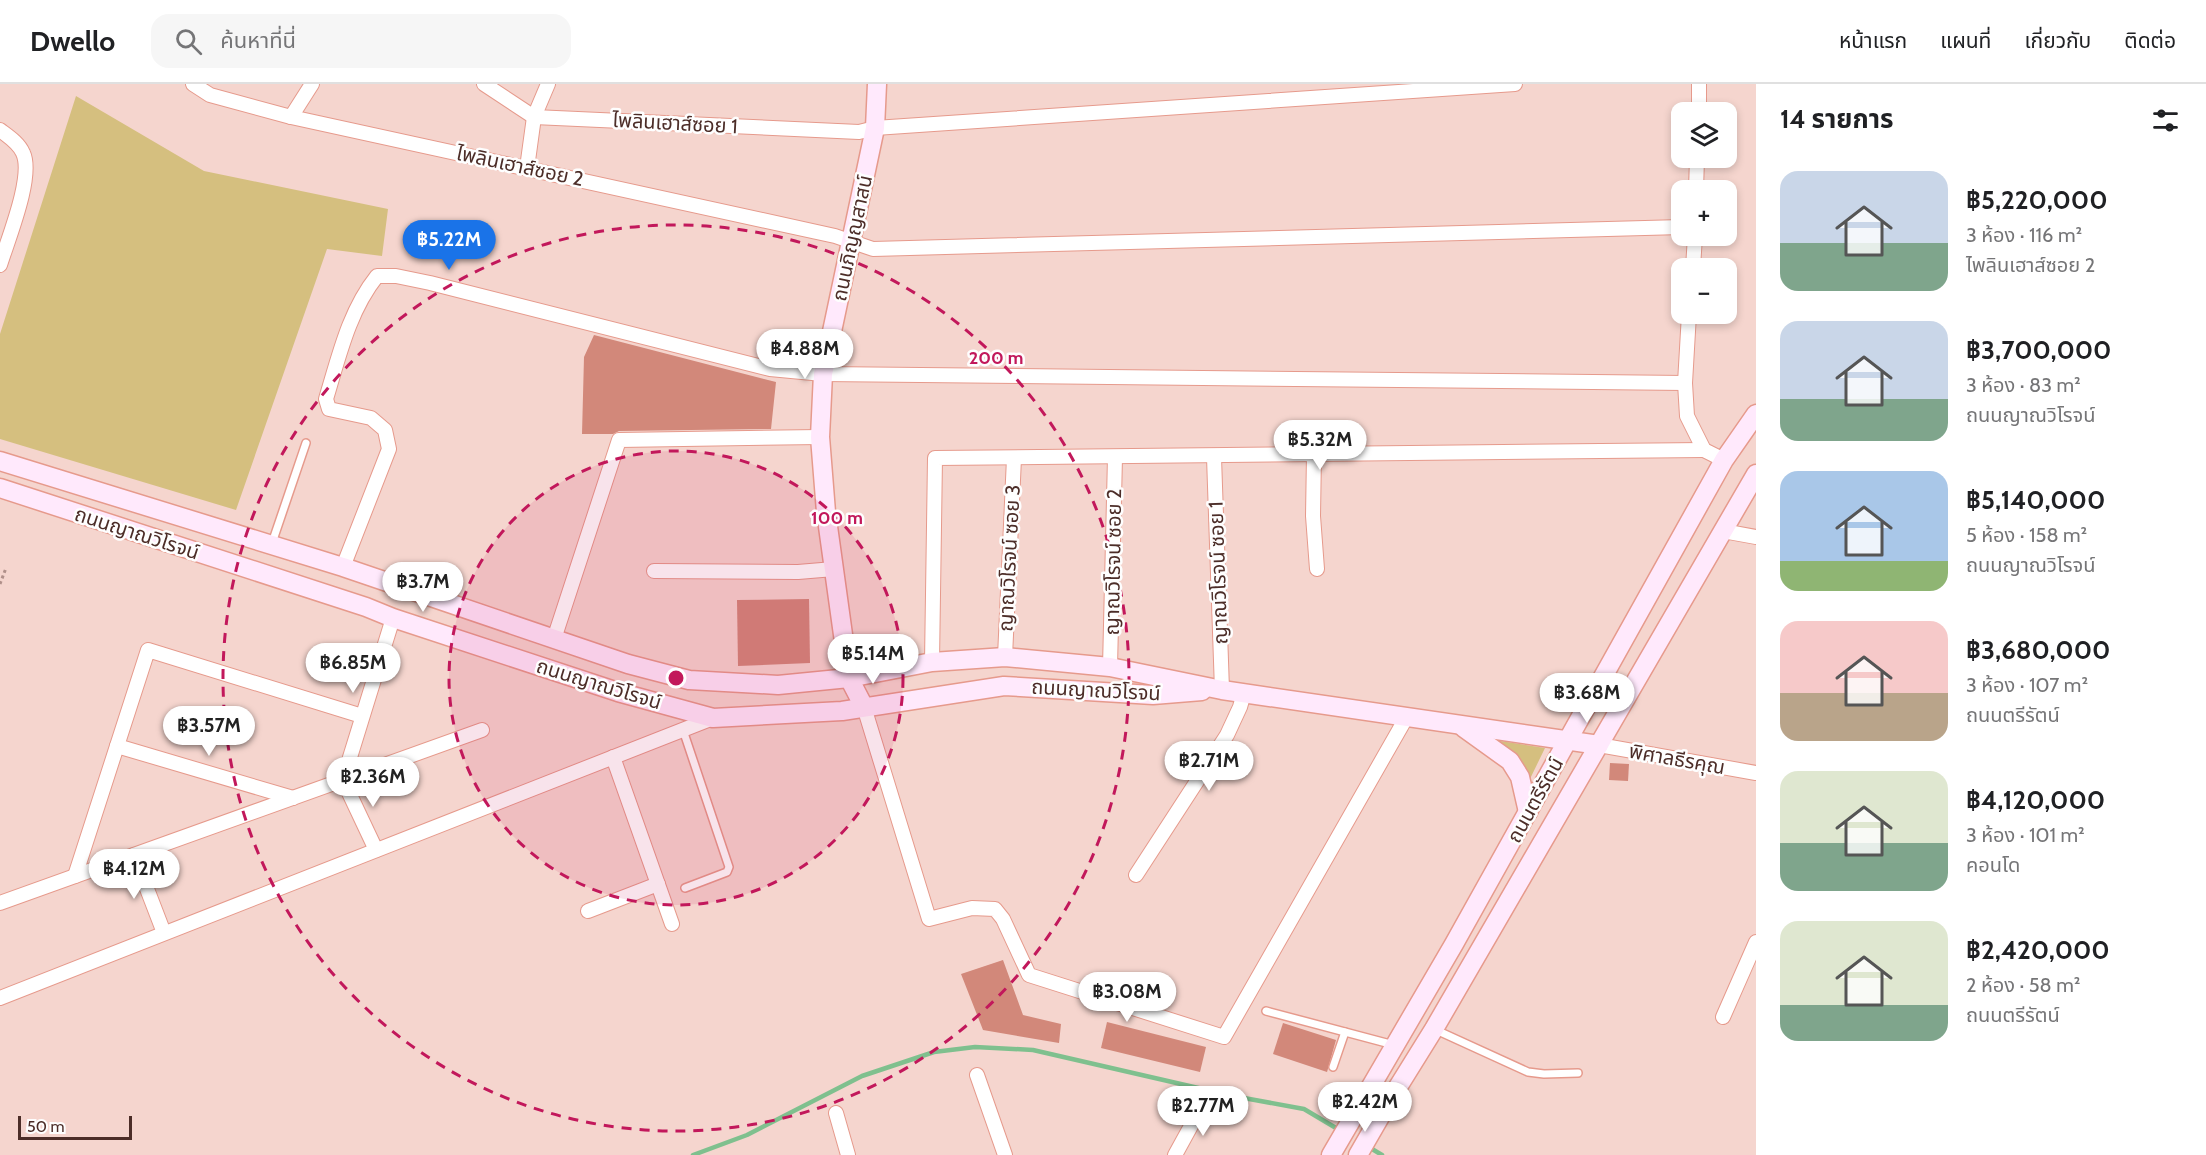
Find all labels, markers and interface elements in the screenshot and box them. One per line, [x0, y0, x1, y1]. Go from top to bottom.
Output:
search box [151, 14, 571, 68]
text: Dwello [30, 24, 115, 58]
icon: search [172, 25, 205, 58]
text: ค้นหาที่นี่ [220, 27, 296, 54]
text: หน้าแรก [1839, 28, 1907, 53]
text: แผนที่ [1940, 28, 1991, 53]
text: เกี่ยวกับ [2024, 28, 2091, 53]
text: ติดต่อ [2124, 28, 2176, 53]
map controls [1671, 102, 1737, 324]
button: layers [1671, 102, 1737, 168]
text: 14 รายการ [1780, 103, 1894, 135]
icon: filters [2149, 104, 2182, 137]
street label: ไพลินเฮาส์ซอย 1 [611, 108, 738, 138]
street label: ไพลินเฮาส์ซอย 2 [453, 141, 586, 191]
street label: ถนนภิญญสาสน์ [827, 173, 877, 303]
button: + [1671, 180, 1737, 246]
text: ฿5,220,000 [1966, 184, 2108, 216]
icon: home [1828, 195, 1900, 267]
pin: ฿5.22M [400, 220, 498, 271]
text: 3 ห้อง · 116 m² [1966, 223, 2082, 247]
text: ฿5.22M [417, 227, 481, 251]
text: ไพลินเฮาส์ซอย 2 [1966, 253, 2095, 277]
button: − [1671, 258, 1737, 324]
pin: ฿4.88M [756, 329, 854, 380]
text: ฿3,700,000 [1966, 334, 2111, 366]
text: ฿4.88M [770, 336, 840, 360]
icon: home [1828, 345, 1900, 417]
text: 200 m [969, 347, 1023, 369]
text: 3 ห้อง · 83 m² [1966, 373, 2081, 397]
text: ถนนญาณวิโรจน์ [1966, 403, 2096, 427]
pin: ฿5.32M [1271, 420, 1369, 471]
text: ฿5.32M [1288, 427, 1352, 451]
street label: ญาณวิโรจน์ ซอย 3 [993, 484, 1025, 632]
text: ฿5,140,000 [1966, 484, 2105, 516]
street label: ญาณวิโรจน์ ซอย 2 [1100, 488, 1126, 636]
icon: home [1828, 495, 1900, 567]
street label: ญาณวิโรจน์ ซอย 1 [1204, 501, 1232, 645]
street label: ถนนญาณวิโรจน์ [72, 502, 202, 564]
text: 100 m [811, 507, 863, 529]
text: 5 ห้อง · 158 m² [1966, 523, 2087, 547]
text: ถนนญาณวิโรจน์ [1966, 553, 2096, 577]
pin: ฿3.7M [381, 562, 465, 613]
text: ฿3.7M [396, 569, 450, 593]
pin: ฿5.14M [824, 634, 922, 685]
text: ฿3,680,000 [1966, 634, 2110, 666]
text: ฿5.14M [842, 641, 904, 665]
pin: ฿6.85M [304, 643, 402, 694]
icon: home [1828, 645, 1900, 717]
text: ฿6.85M [320, 650, 386, 674]
street label: ถนนญาณวิโรจน์ [534, 654, 664, 714]
centre of rings [666, 668, 686, 688]
pin: ฿3.68M [1538, 673, 1636, 724]
text: 3 ห้อง · 107 m² [1966, 673, 2088, 697]
street label: ถนนญาณวิโรจน์ [1031, 675, 1161, 705]
text: ฿3.68M [1554, 680, 1620, 704]
text: ถนนตรีรัตน์ [1966, 703, 2060, 727]
pin: ฿3.57M [160, 706, 258, 757]
text: ฿3.57M [177, 713, 241, 737]
street label: พิศาลธีรคุณ [1627, 739, 1727, 779]
pin: ฿2.71M [1160, 741, 1258, 792]
text: ฿2.71M [1179, 748, 1239, 772]
street label: ถนนตรีรัตน์ [1502, 753, 1568, 847]
pin: ฿2.36M [324, 757, 422, 808]
text: ฿2.36M [340, 764, 406, 788]
text: ฿4,120,000 [1966, 784, 2105, 816]
icon: home [1828, 795, 1900, 867]
text: 3 ห้อง · 101 m² [1966, 823, 2085, 847]
pin: ฿4.12M [85, 849, 183, 900]
text: คอนโด [1966, 853, 2020, 877]
text: ฿4.12M [103, 856, 165, 880]
text: ฿2,420,000 [1966, 934, 2110, 966]
icon: home [1828, 945, 1900, 1017]
pin: ฿3.08M [1078, 972, 1176, 1023]
text: 2 ห้อง · 58 m² [1966, 973, 2080, 997]
text: ฿3.08M [1092, 979, 1162, 1003]
text: ถนนตรีรัตน์ [1966, 1003, 2060, 1027]
pin: ฿2.42M [1316, 1082, 1414, 1133]
pin: ฿2.77M [1154, 1086, 1252, 1137]
text: ฿2.42M [1332, 1089, 1398, 1113]
text: ฿2.77M [1171, 1093, 1235, 1117]
scale bar [18, 1113, 132, 1140]
text: 50 m [27, 1117, 64, 1136]

